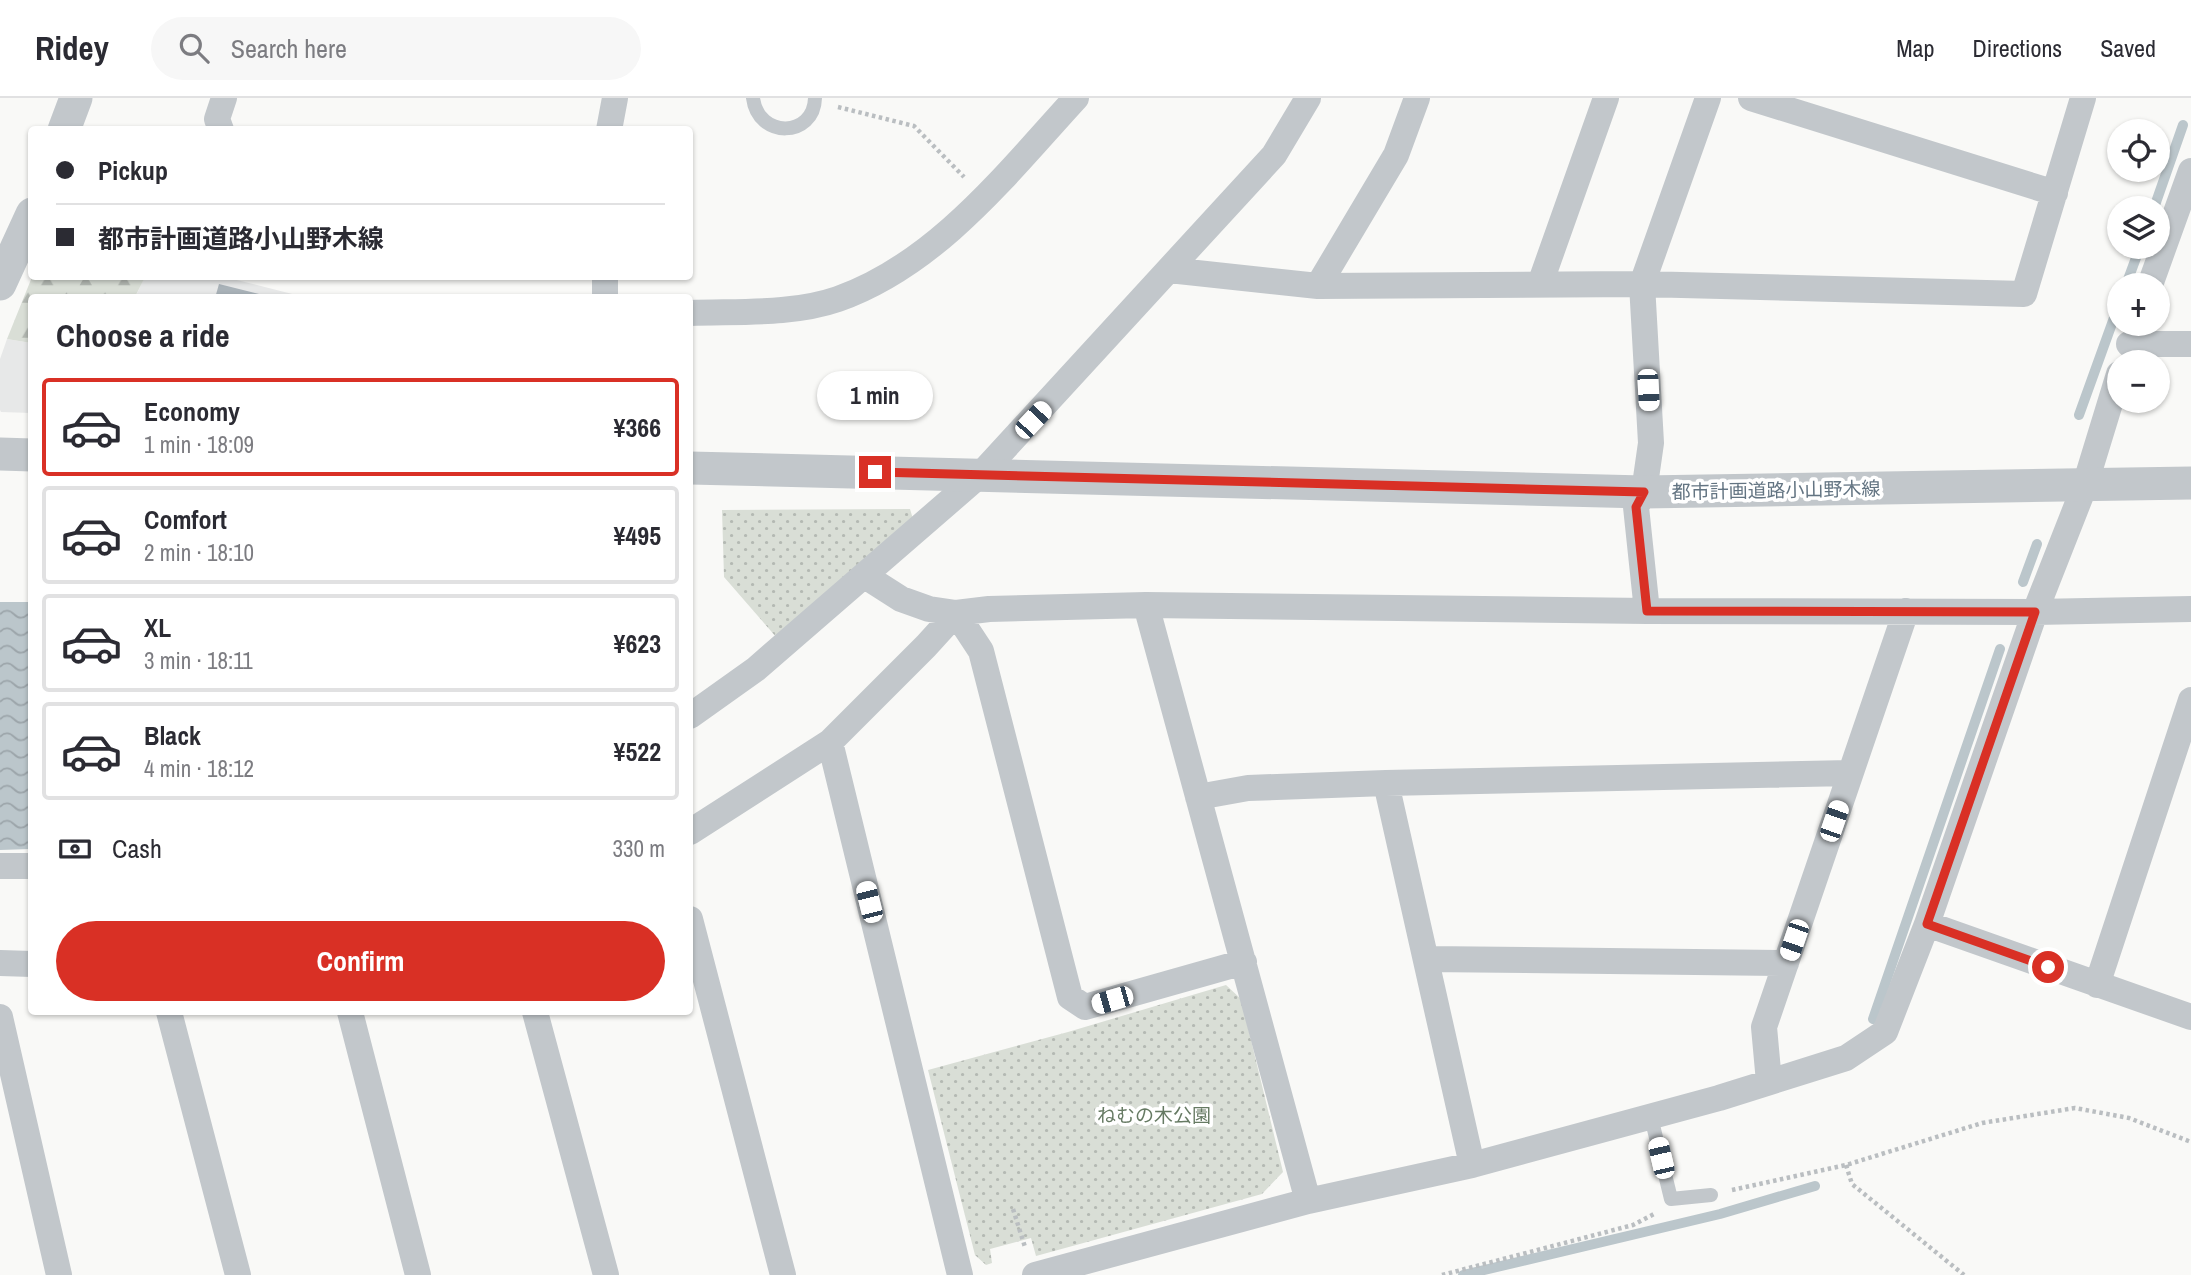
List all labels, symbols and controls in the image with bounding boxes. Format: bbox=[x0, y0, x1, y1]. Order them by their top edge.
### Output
search box bbox=[151, 17, 641, 80]
text: Ridey bbox=[35, 26, 109, 70]
icon: search bbox=[175, 29, 213, 67]
text: Search here bbox=[231, 31, 347, 66]
text: Map bbox=[1896, 32, 1934, 64]
text: Directions bbox=[1972, 32, 2062, 64]
text: Saved bbox=[2100, 32, 2156, 64]
map controls bbox=[2107, 119, 2170, 413]
button: locate bbox=[2107, 119, 2170, 182]
text: Pickup bbox=[98, 153, 168, 188]
button: layers bbox=[2107, 196, 2170, 259]
text: 都市計画道路小山野木線 bbox=[98, 221, 384, 256]
button: + bbox=[2107, 273, 2170, 336]
text: Choose a ride bbox=[56, 314, 230, 357]
button: − bbox=[2107, 350, 2170, 413]
car bbox=[1637, 368, 1660, 412]
callout: 1 min bbox=[817, 370, 933, 420]
text: 1 min bbox=[850, 380, 900, 411]
text: Economy bbox=[144, 394, 240, 429]
icon: car bbox=[60, 396, 123, 459]
car bbox=[1011, 397, 1056, 443]
text: ¥366 bbox=[614, 410, 661, 445]
text: 1 min · 18:09 bbox=[144, 429, 254, 460]
route end bbox=[859, 456, 891, 488]
street label: 都市計画道路小山野木線 bbox=[1671, 475, 1881, 505]
text: Comfort bbox=[144, 502, 227, 537]
icon: car bbox=[60, 504, 123, 567]
text: ¥495 bbox=[614, 518, 661, 553]
text: 2 min · 18:10 bbox=[144, 537, 254, 568]
text: XL bbox=[144, 610, 171, 645]
icon: car bbox=[60, 612, 123, 675]
text: ¥623 bbox=[614, 626, 661, 661]
text: 3 min · 18:11 bbox=[144, 645, 253, 676]
text: Black bbox=[144, 718, 201, 753]
icon: car bbox=[60, 720, 123, 783]
text: ¥522 bbox=[614, 734, 661, 769]
text: 4 min · 18:12 bbox=[144, 753, 254, 784]
car bbox=[1818, 798, 1851, 844]
icon: cash bbox=[56, 830, 94, 868]
text: Cash bbox=[112, 831, 162, 866]
text: 330 m bbox=[613, 833, 665, 864]
car bbox=[854, 879, 885, 925]
car bbox=[1778, 917, 1811, 963]
button: Confirm bbox=[56, 921, 665, 1001]
route start bbox=[2032, 951, 2064, 983]
car bbox=[1089, 984, 1136, 1016]
park label: ねむの木公園 bbox=[1097, 1102, 1211, 1128]
car bbox=[1647, 1135, 1676, 1181]

